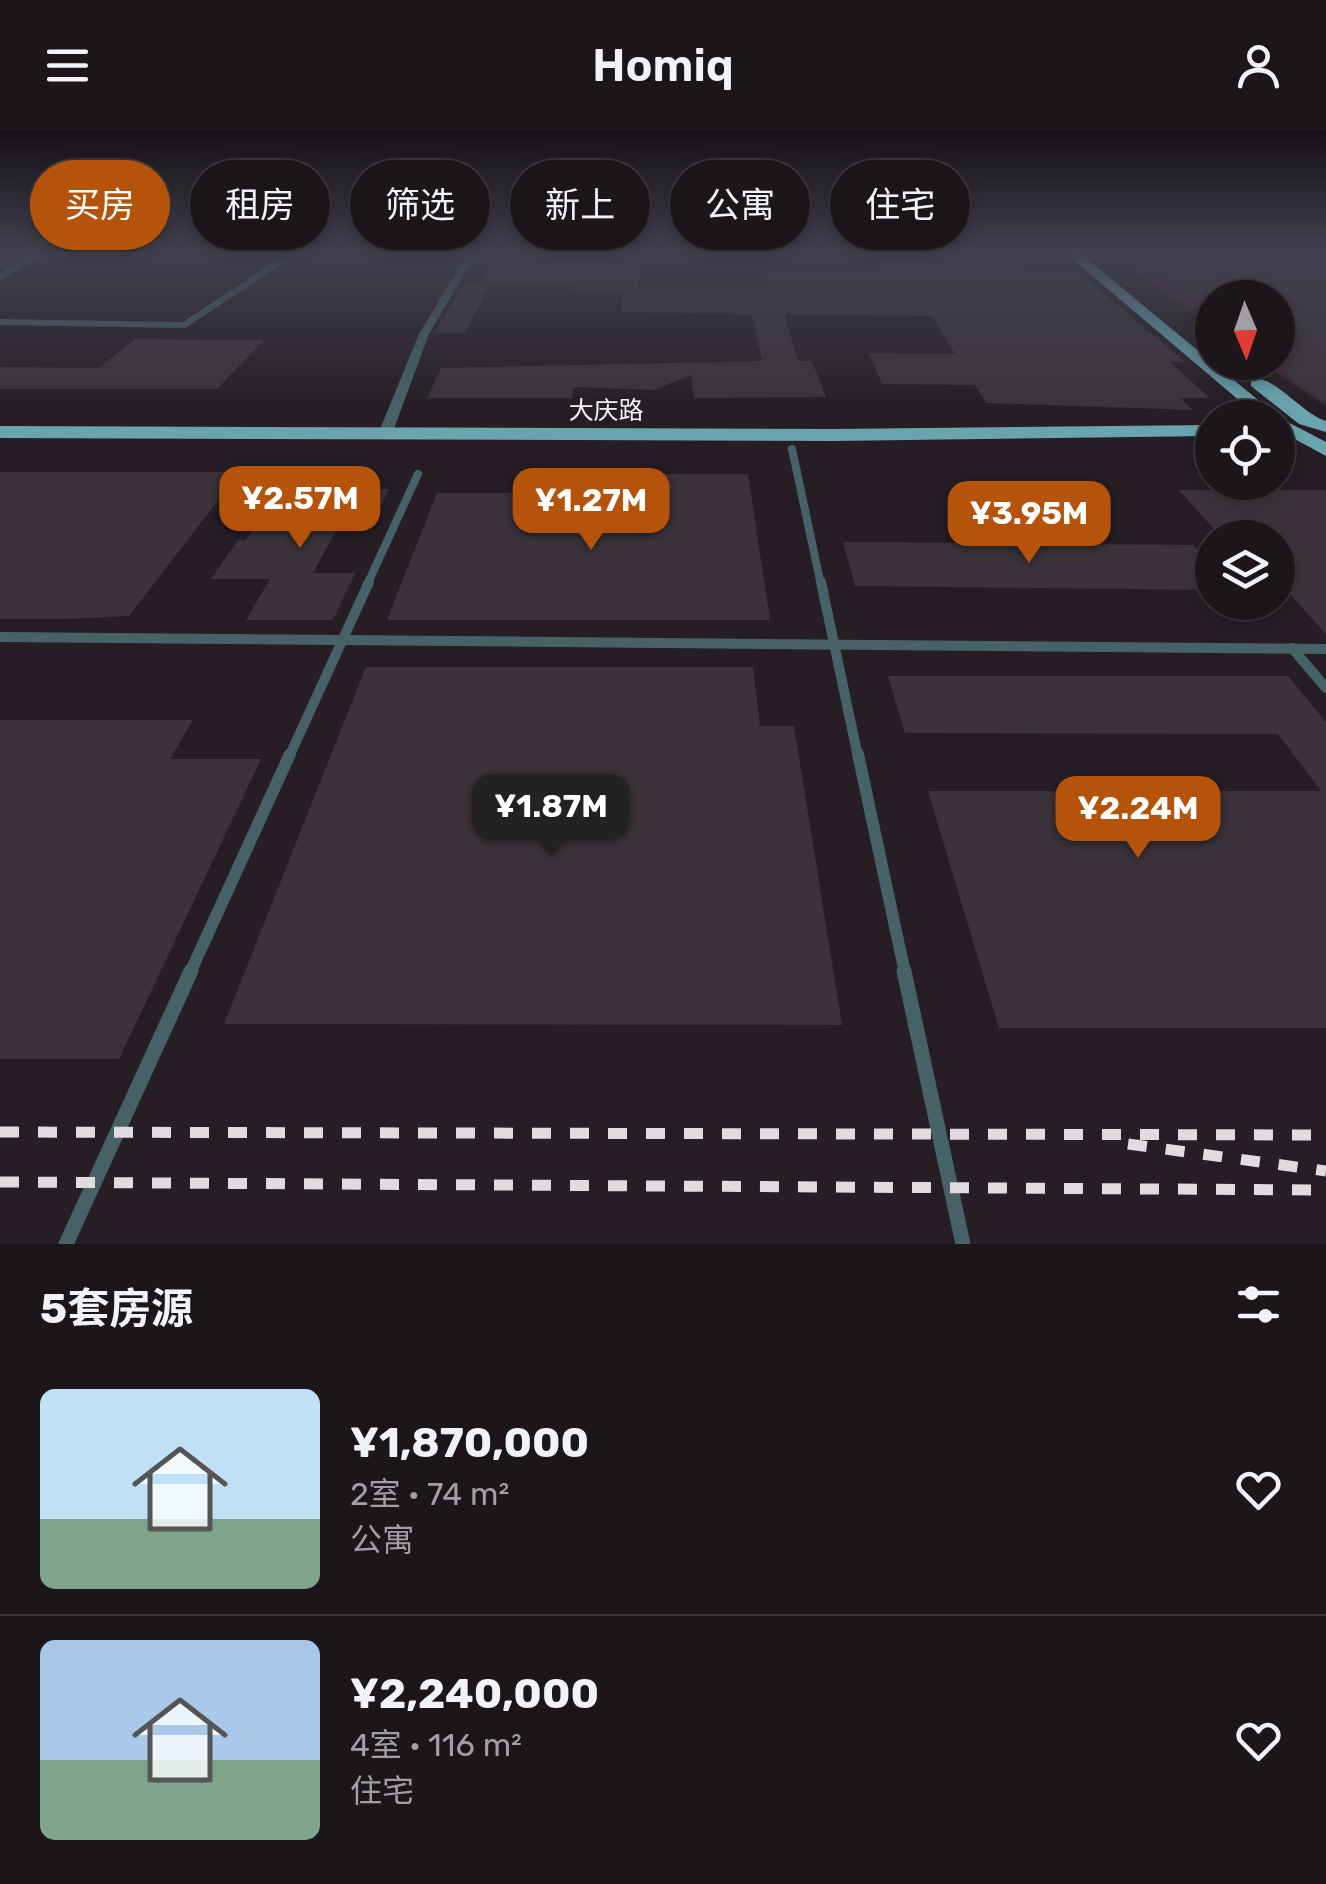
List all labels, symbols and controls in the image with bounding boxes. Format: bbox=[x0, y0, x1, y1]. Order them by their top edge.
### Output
icon: menu bbox=[40, 38, 95, 93]
icon: person bbox=[1231, 38, 1286, 93]
text: Homiq bbox=[592, 39, 734, 92]
chip: 买房 bbox=[30, 160, 170, 250]
chip: 租房 bbox=[190, 160, 330, 250]
chip: 筛选 bbox=[350, 160, 490, 250]
chip: 新上 bbox=[510, 160, 650, 250]
chip: 公寓 bbox=[670, 160, 810, 250]
chip: 住宅 bbox=[830, 160, 970, 250]
north arrow bbox=[1195, 280, 1295, 380]
map controls bbox=[1195, 280, 1295, 620]
street label: 大庆路 bbox=[568, 396, 644, 425]
button: locate bbox=[1195, 400, 1295, 500]
pin: ¥2.57M bbox=[219, 466, 381, 551]
pin: ¥1.27M bbox=[510, 468, 672, 553]
text: ¥2.57M bbox=[241, 479, 359, 517]
text: ¥1.27M bbox=[535, 481, 647, 519]
pin: ¥3.95M bbox=[948, 481, 1110, 566]
text: ¥3.95M bbox=[970, 494, 1088, 532]
button: layers bbox=[1195, 520, 1295, 620]
pin: ¥1.87M bbox=[470, 774, 632, 859]
pin: ¥2.24M bbox=[1057, 776, 1219, 861]
text: ¥1.87M bbox=[494, 787, 608, 825]
text: ¥2.24M bbox=[1078, 789, 1198, 827]
icon: filters bbox=[1231, 1277, 1286, 1332]
text: 5套房源 bbox=[40, 1284, 193, 1334]
text: ¥1,870,000 bbox=[350, 1418, 589, 1468]
icon: home bbox=[120, 1429, 240, 1549]
icon: heart bbox=[1231, 1462, 1286, 1517]
text: 2室 · 74 m² bbox=[350, 1475, 509, 1513]
text: 公寓 bbox=[350, 1521, 414, 1559]
text: ¥2,240,000 bbox=[350, 1669, 599, 1719]
icon: home bbox=[120, 1680, 240, 1800]
icon: heart bbox=[1231, 1713, 1286, 1768]
text: 4室 · 116 m² bbox=[350, 1726, 522, 1764]
text: 住宅 bbox=[350, 1772, 414, 1810]

